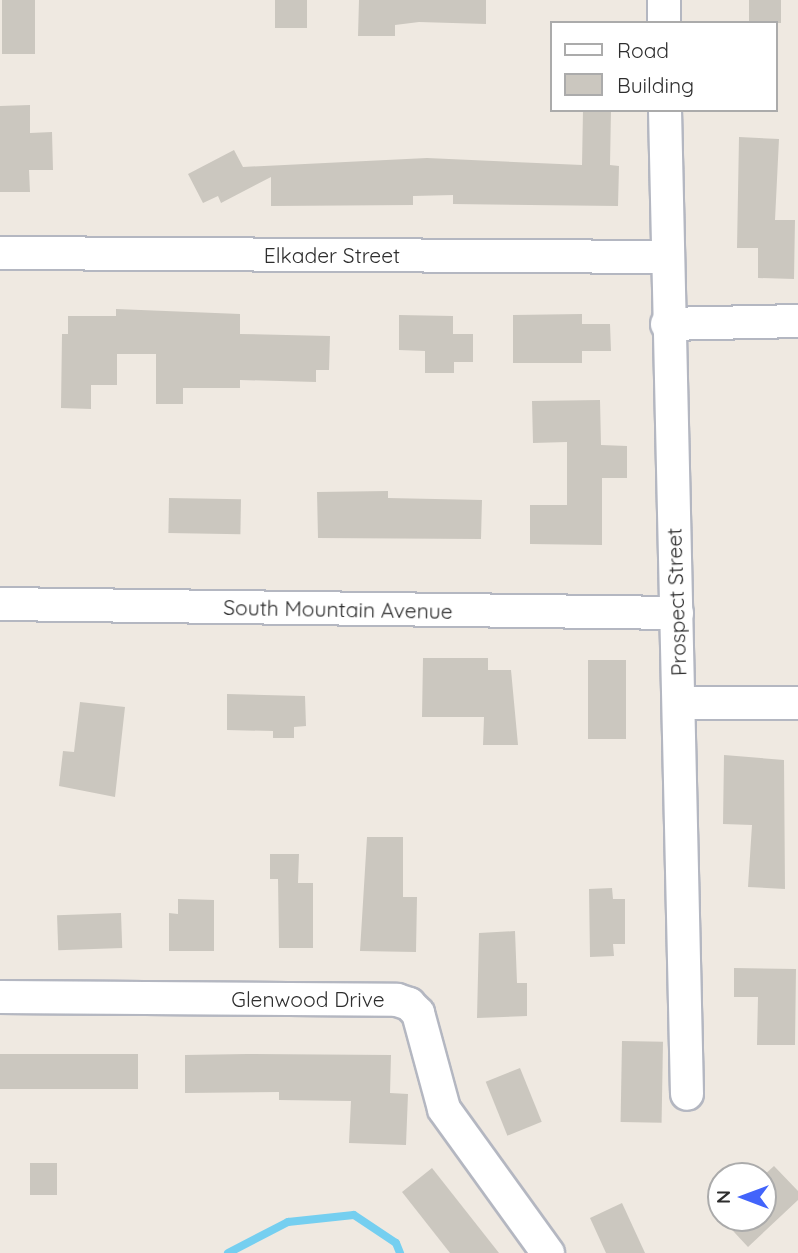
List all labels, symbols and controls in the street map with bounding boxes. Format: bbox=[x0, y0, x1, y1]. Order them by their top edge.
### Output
legend bbox=[550, 21, 777, 112]
text: Road bbox=[617, 37, 669, 63]
text: Building bbox=[617, 72, 694, 98]
street label: Elkader Street bbox=[264, 242, 400, 268]
street label: Prospect Street bbox=[661, 527, 691, 677]
street label: South Mountain Avenue bbox=[223, 594, 453, 624]
street label: Glenwood Drive bbox=[231, 986, 385, 1012]
north arrow bbox=[707, 1162, 777, 1232]
text: N bbox=[711, 1190, 735, 1204]

